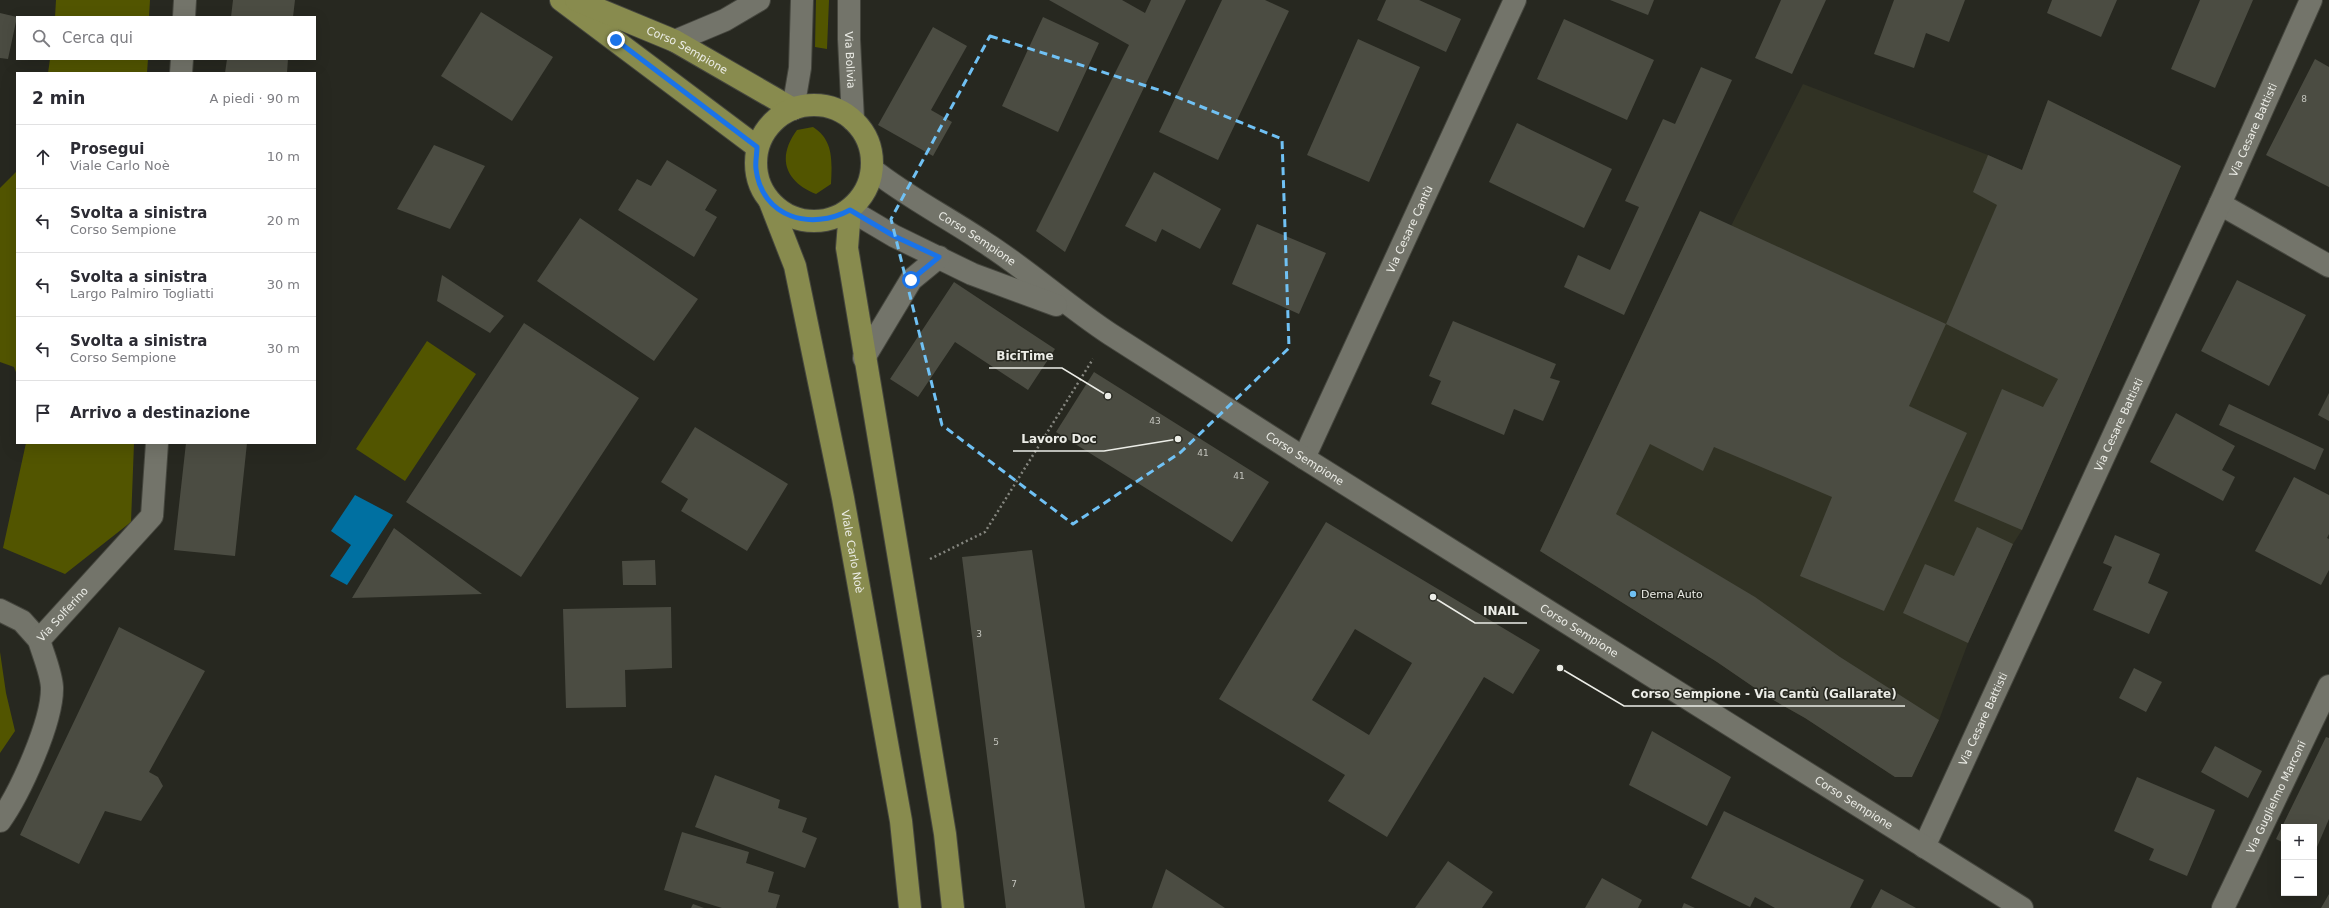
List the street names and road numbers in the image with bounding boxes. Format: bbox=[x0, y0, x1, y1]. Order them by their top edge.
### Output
street label: Corso Sempione bbox=[645, 23, 730, 77]
street label: Via Bolivia bbox=[842, 31, 858, 89]
street label: Via Cesare Battisti bbox=[2226, 81, 2280, 179]
street label: Via Cesare Cantù bbox=[1384, 183, 1435, 275]
street label: Corso Sempione bbox=[936, 208, 1019, 268]
street label: Via Cesare Battisti bbox=[2091, 376, 2146, 473]
street label: Corso Sempione bbox=[1263, 429, 1347, 488]
street label: Viale Carlo Noè bbox=[839, 509, 867, 594]
street label: Via Solferino bbox=[34, 584, 91, 644]
street label: Corso Sempione bbox=[1538, 601, 1621, 660]
street label: Via Cesare Battisti bbox=[1956, 670, 2010, 768]
street label: Via Guglielmo Marconi bbox=[2244, 739, 2308, 855]
street label: Corso Sempione bbox=[1812, 773, 1896, 832]

